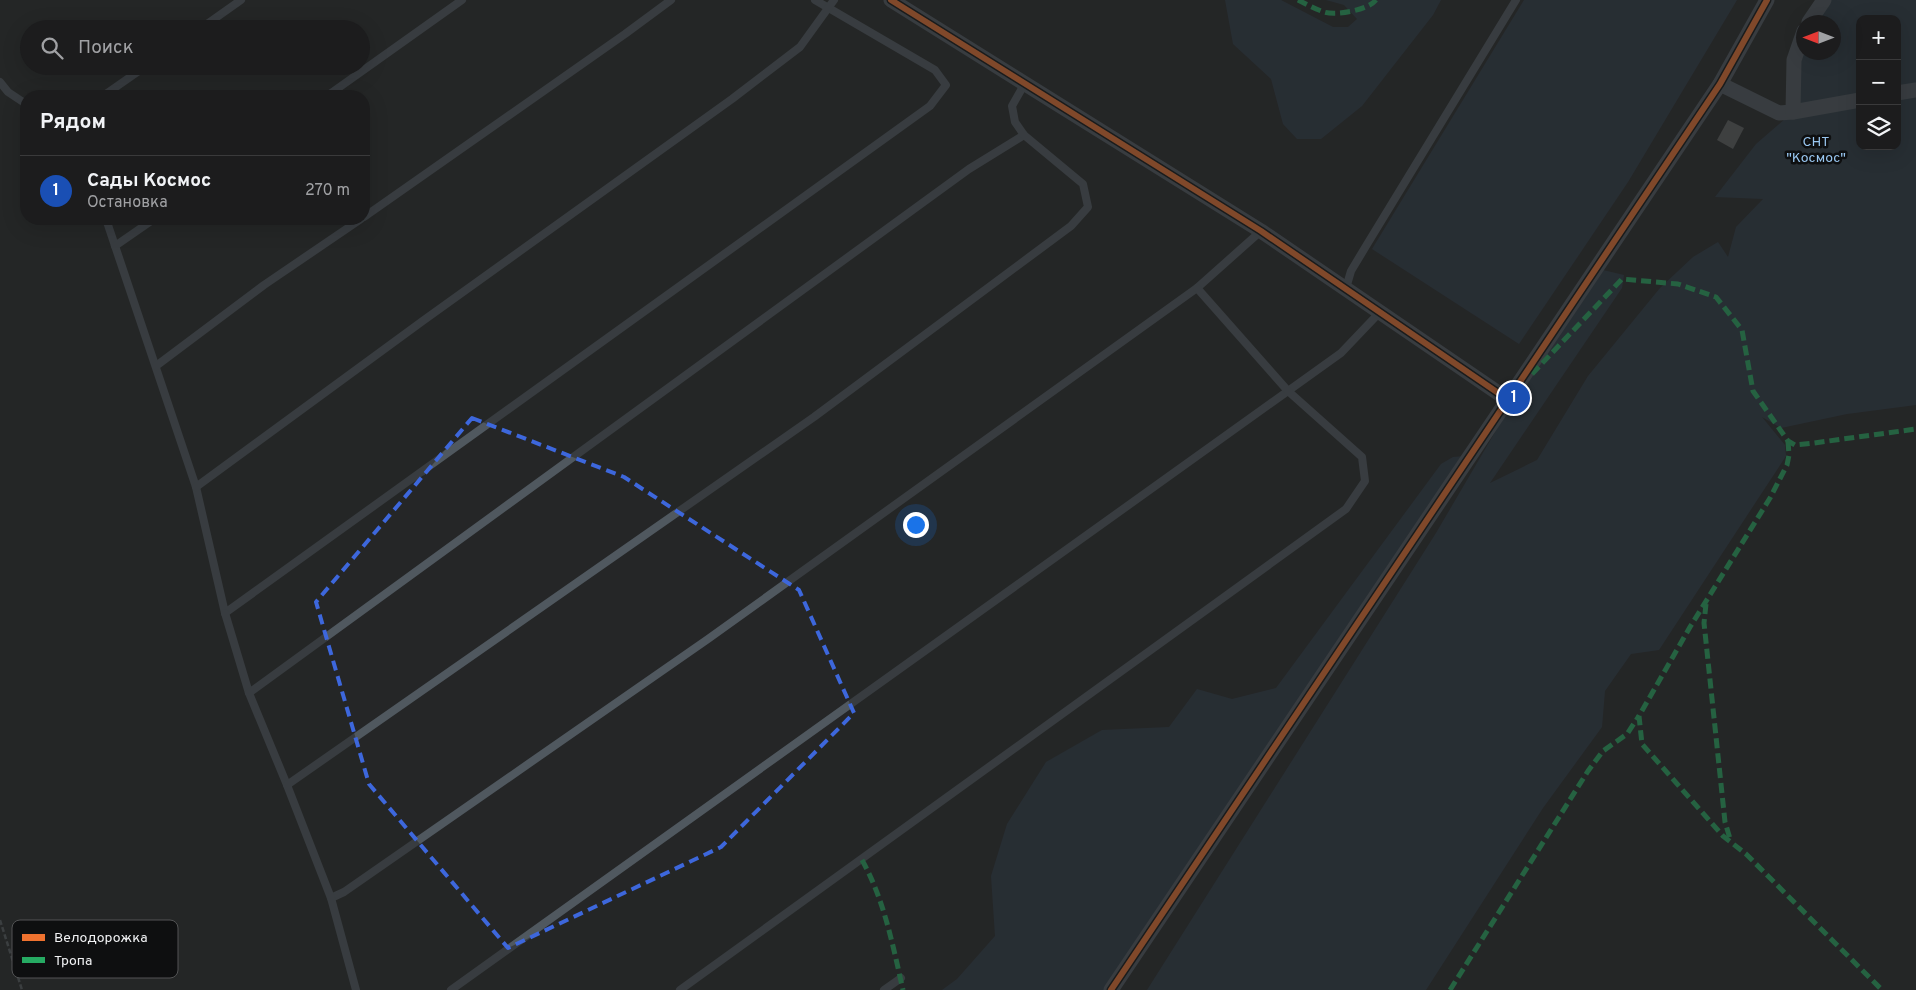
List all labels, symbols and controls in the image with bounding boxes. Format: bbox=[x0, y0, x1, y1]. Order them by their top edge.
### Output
north arrow bbox=[1796, 15, 1841, 60]
map controls bbox=[1856, 15, 1901, 150]
button: + bbox=[1856, 15, 1901, 60]
search box bbox=[20, 20, 370, 75]
icon: search bbox=[38, 34, 66, 62]
text: Поиск bbox=[78, 36, 134, 60]
button: − bbox=[1856, 60, 1901, 105]
button: layers bbox=[1856, 105, 1901, 150]
text: Рядом bbox=[40, 109, 106, 136]
park label: СНТ "Космос" bbox=[1786, 134, 1846, 167]
text: Сады Космос bbox=[87, 169, 211, 193]
text: 1 bbox=[53, 181, 59, 201]
text: 270 m bbox=[305, 181, 350, 201]
text: Остановка bbox=[87, 193, 168, 213]
pin: 1 bbox=[1498, 379, 1530, 417]
your location bbox=[903, 512, 929, 538]
legend bbox=[12, 920, 178, 978]
text: Велодорожка bbox=[54, 930, 148, 947]
text: Тропа bbox=[54, 953, 92, 970]

